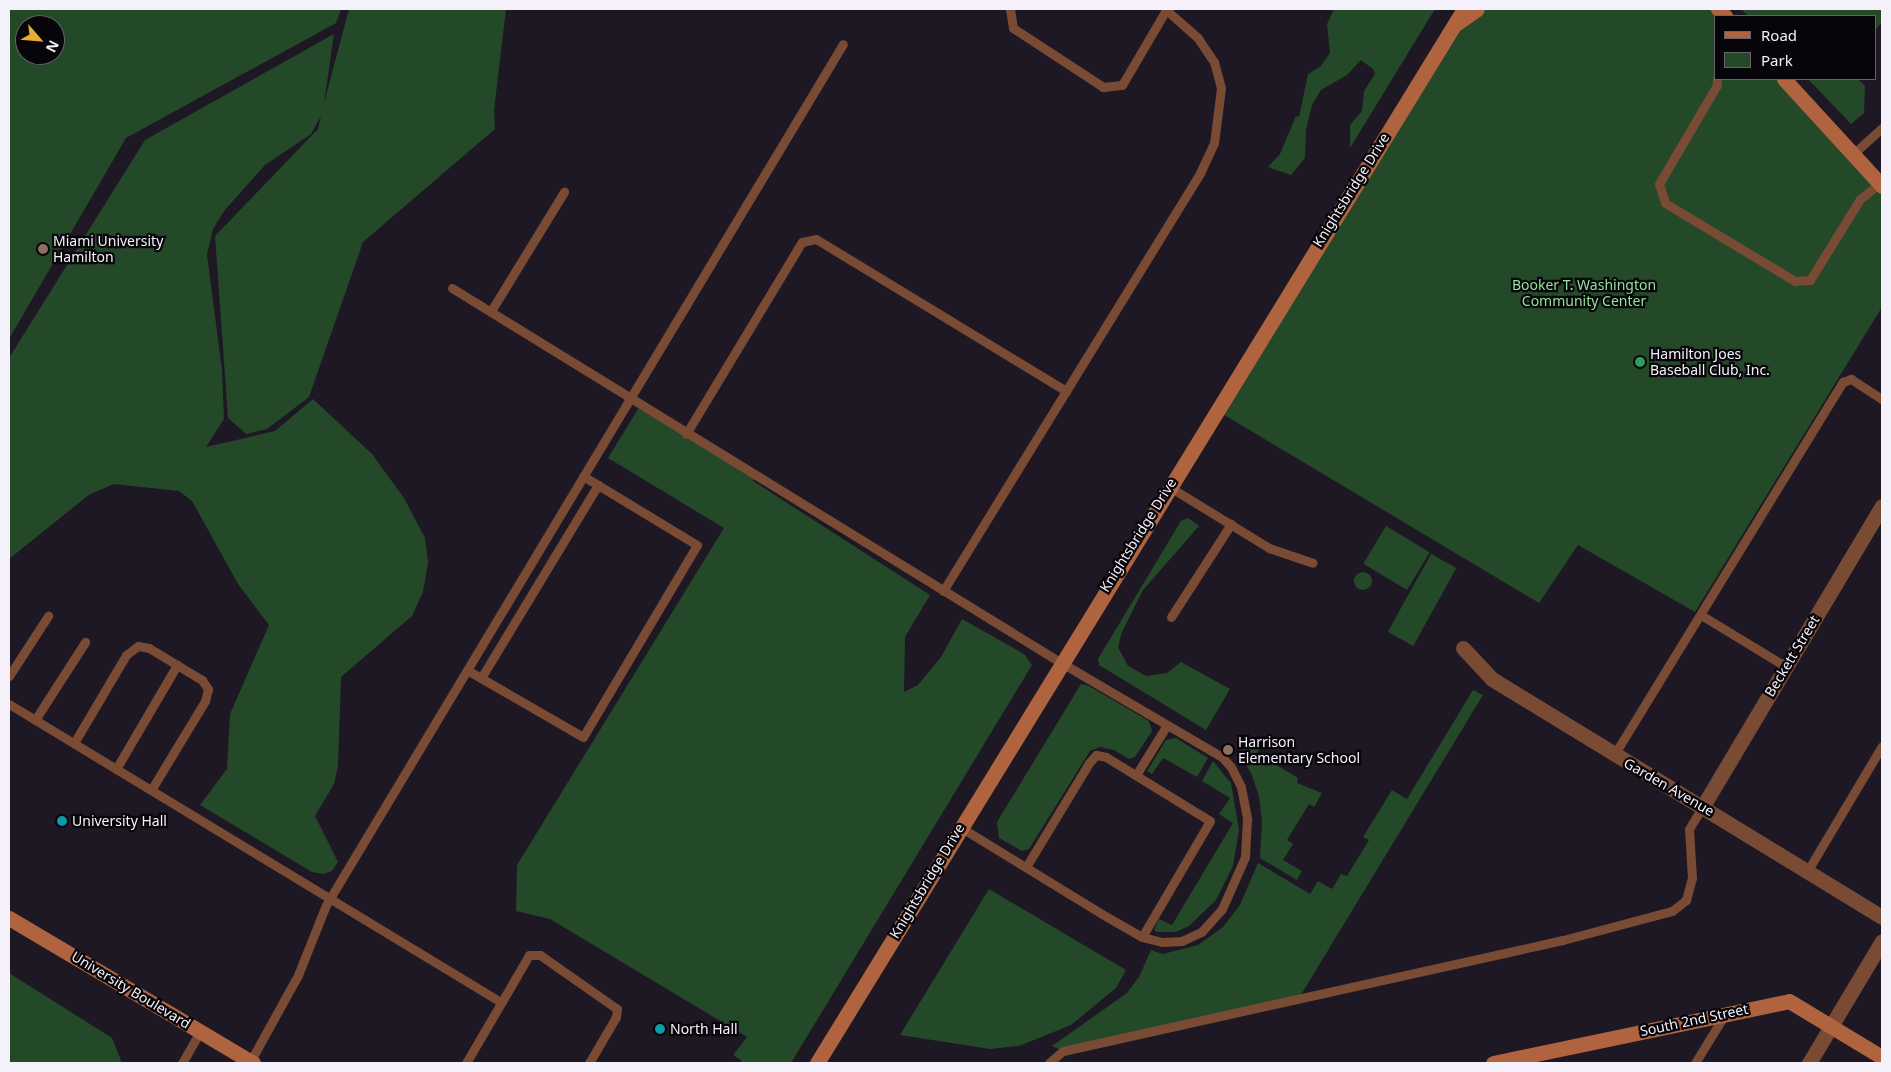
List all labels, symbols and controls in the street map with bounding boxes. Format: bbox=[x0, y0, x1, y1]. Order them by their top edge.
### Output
north arrow bbox=[15, 15, 65, 65]
legend bbox=[1714, 15, 1876, 80]
text: Road bbox=[1761, 25, 1797, 45]
text: N bbox=[42, 37, 64, 56]
text: Park bbox=[1761, 50, 1793, 70]
street label: Knightsbridge Drive bbox=[1309, 130, 1393, 250]
place label: Miami University Hamilton bbox=[53, 233, 163, 266]
marker: Miami University Hamilton bbox=[37, 243, 49, 255]
park label: Booker T. Washington Community Center bbox=[1512, 277, 1656, 310]
place label: Hamilton Joes Baseball Club, Inc. bbox=[1650, 346, 1770, 378]
marker: Hamilton Joes Baseball Club, Inc. bbox=[1634, 356, 1646, 368]
street label: Knightsbridge Drive bbox=[1096, 475, 1180, 595]
street label: Beckett Street bbox=[1761, 612, 1823, 700]
place label: Harrison Elementary School bbox=[1238, 734, 1360, 766]
marker: Harrison Elementary School bbox=[1222, 744, 1234, 756]
street label: Garden Avenue bbox=[1621, 754, 1717, 820]
place label: University Hall bbox=[72, 813, 167, 829]
marker: University Hall bbox=[56, 815, 68, 827]
street label: Knightsbridge Drive bbox=[886, 820, 968, 942]
street label: University Boulevard bbox=[68, 948, 194, 1032]
street label: South 2nd Street bbox=[1638, 1000, 1750, 1040]
place label: North Hall bbox=[670, 1021, 738, 1037]
marker: North Hall bbox=[654, 1023, 666, 1035]

